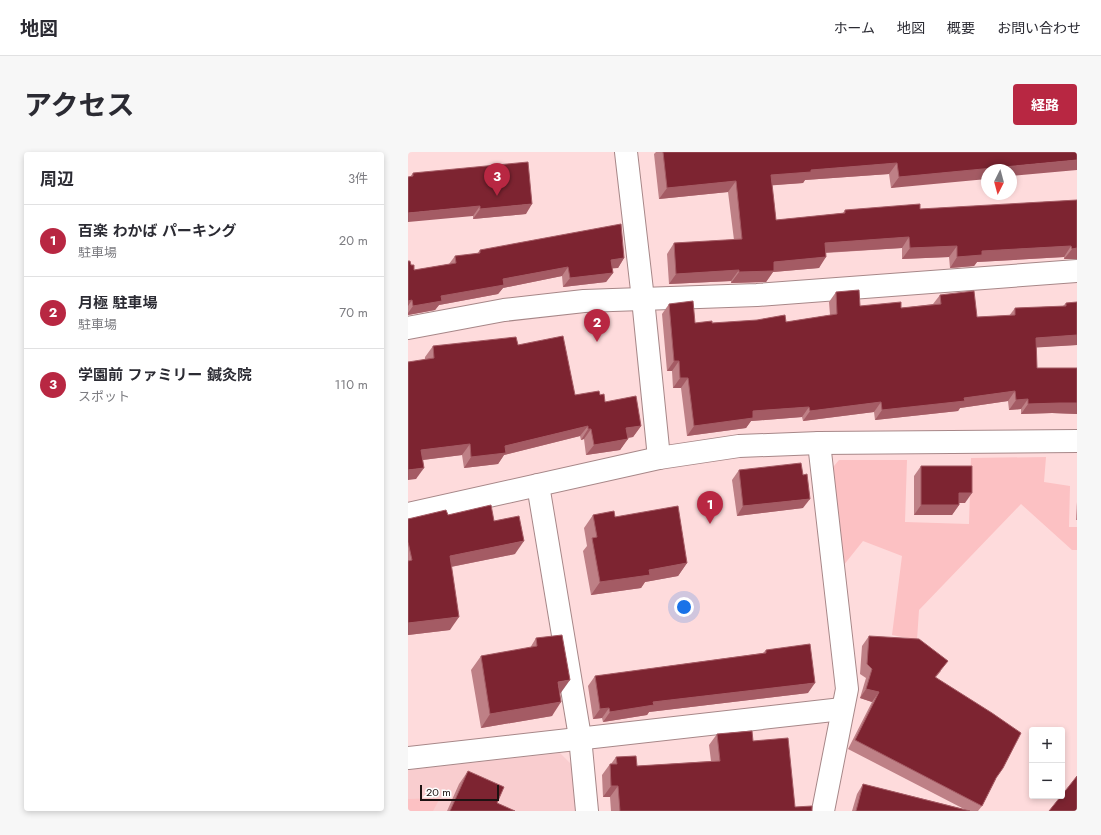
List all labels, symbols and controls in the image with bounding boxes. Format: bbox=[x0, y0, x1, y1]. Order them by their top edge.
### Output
text: 地図 bbox=[20, 15, 58, 42]
text: ホーム bbox=[833, 18, 875, 38]
text: 地図 bbox=[897, 18, 925, 38]
text: 概要 bbox=[947, 18, 975, 38]
text: お問い合わせ bbox=[997, 18, 1081, 38]
button: 経路 bbox=[1013, 84, 1077, 125]
text: アクセス bbox=[24, 85, 135, 126]
pin: 3 bbox=[484, 163, 510, 196]
north arrow bbox=[981, 164, 1017, 200]
text: 周辺 bbox=[40, 167, 74, 191]
text: 3件 bbox=[348, 169, 368, 188]
text: 百楽 わかば パーキング bbox=[78, 220, 237, 242]
text: 1 bbox=[50, 231, 56, 250]
text: 20 m bbox=[339, 231, 368, 250]
text: 駐車場 bbox=[78, 243, 117, 262]
text: 月極 駐車場 bbox=[78, 292, 158, 314]
text: 2 bbox=[49, 303, 57, 322]
text: 70 m bbox=[339, 303, 368, 322]
pin: 2 bbox=[584, 309, 610, 342]
text: 駐車場 bbox=[78, 315, 117, 334]
text: 学園前 ファミリー 鍼灸院 bbox=[78, 364, 252, 386]
text: 3 bbox=[49, 375, 57, 394]
text: 110 m bbox=[334, 375, 368, 394]
text: スポット bbox=[78, 387, 130, 406]
pin: 1 bbox=[697, 491, 723, 524]
your location bbox=[674, 597, 694, 617]
map controls bbox=[1029, 727, 1065, 799]
button: + bbox=[1029, 727, 1065, 763]
button: − bbox=[1029, 763, 1065, 799]
scale bar bbox=[420, 783, 499, 802]
text: 20 m bbox=[426, 784, 451, 800]

